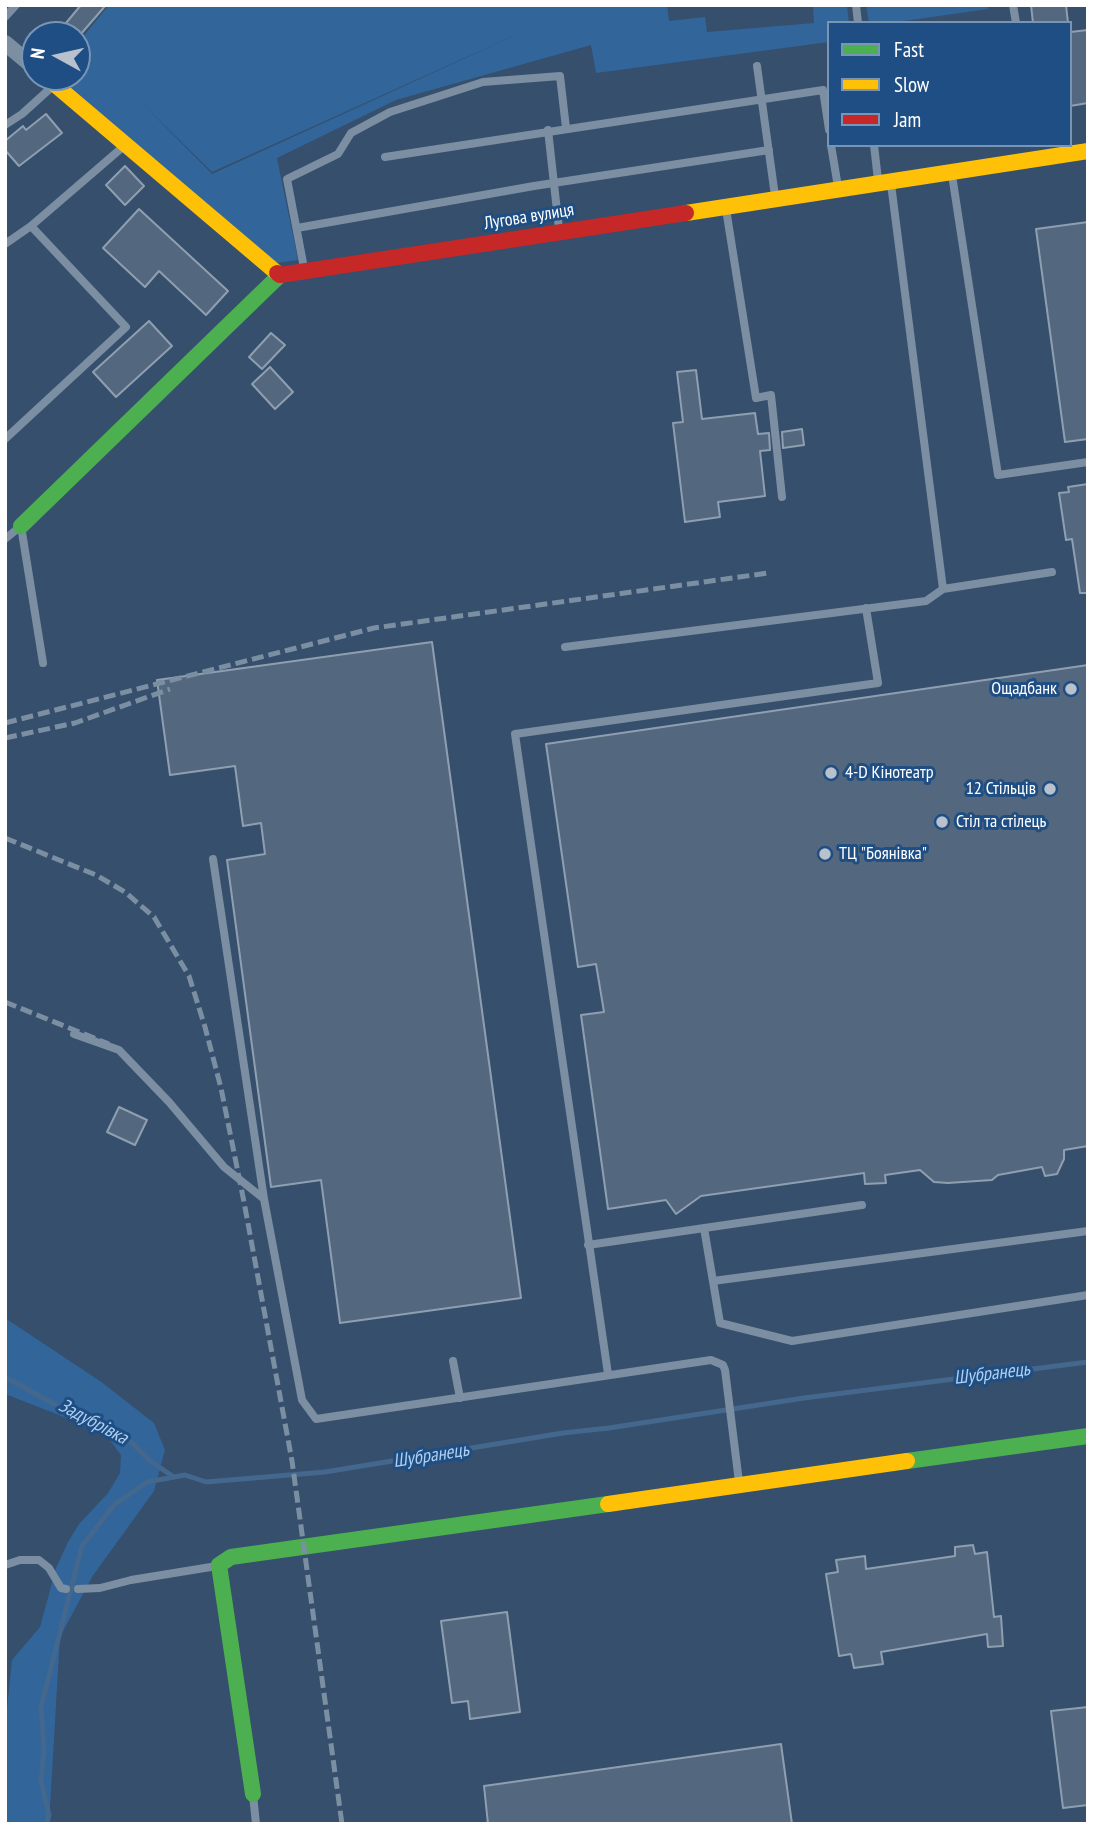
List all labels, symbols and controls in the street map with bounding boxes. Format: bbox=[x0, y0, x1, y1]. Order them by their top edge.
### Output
north arrow bbox=[21, 21, 91, 91]
legend bbox=[827, 21, 1072, 147]
text: Fast bbox=[894, 36, 924, 63]
text: N bbox=[25, 47, 50, 60]
text: Slow bbox=[894, 71, 929, 98]
text: Jam bbox=[894, 106, 921, 133]
street label: Лугова вулиця bbox=[482, 199, 576, 235]
place label: Ощадбанк bbox=[991, 678, 1057, 700]
marker: Ощадбанк bbox=[1063, 681, 1079, 697]
place label: 4-D Кінотеатр bbox=[845, 762, 934, 784]
marker: 4-D Кінотеатр bbox=[823, 765, 839, 781]
place label: 12 Стільців bbox=[966, 778, 1036, 800]
marker: 12 Стільців bbox=[1042, 781, 1058, 797]
place label: Стіл та стілець bbox=[956, 811, 1046, 833]
marker: Стіл та стілець bbox=[934, 814, 950, 830]
place label: ТЦ "Боянівка" bbox=[839, 843, 927, 865]
marker: ТЦ "Боянівка" bbox=[817, 846, 833, 862]
water label: Шубранець bbox=[953, 1358, 1031, 1390]
water label: Задубрівка bbox=[55, 1394, 131, 1450]
water label: Шубранець bbox=[392, 1439, 470, 1473]

